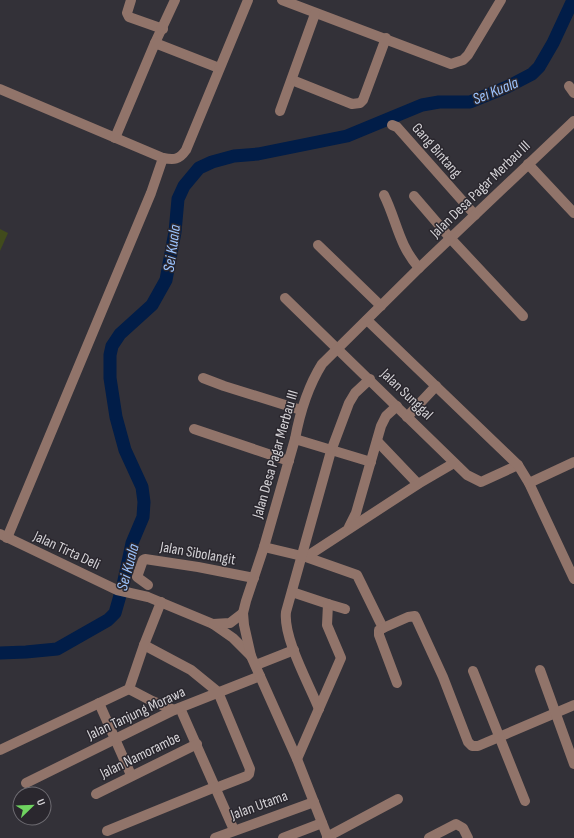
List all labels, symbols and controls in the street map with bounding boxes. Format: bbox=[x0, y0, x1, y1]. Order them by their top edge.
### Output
water label: Sei Kuala bbox=[470, 73, 522, 109]
street label: Gang Bintang bbox=[408, 119, 466, 182]
street label: Jalan Desa Pagar Merbau III bbox=[425, 137, 535, 243]
water label: Sei Kuala bbox=[160, 223, 185, 273]
street label: Jalan Sunggal bbox=[376, 364, 437, 424]
street label: Jalan Desa Pagar Merbau III bbox=[248, 388, 303, 521]
street label: Jalan Tirta Deli bbox=[29, 526, 103, 574]
street label: Jalan Sibolangit bbox=[158, 537, 238, 570]
water label: Sei Kuala bbox=[113, 541, 144, 593]
street label: Jalan Tanjung Morawa bbox=[83, 682, 189, 745]
street label: Jalan Namorambe bbox=[96, 728, 184, 784]
north arrow bbox=[12, 786, 52, 826]
street label: Jalan Utama bbox=[227, 786, 291, 825]
text: U bbox=[34, 797, 48, 808]

